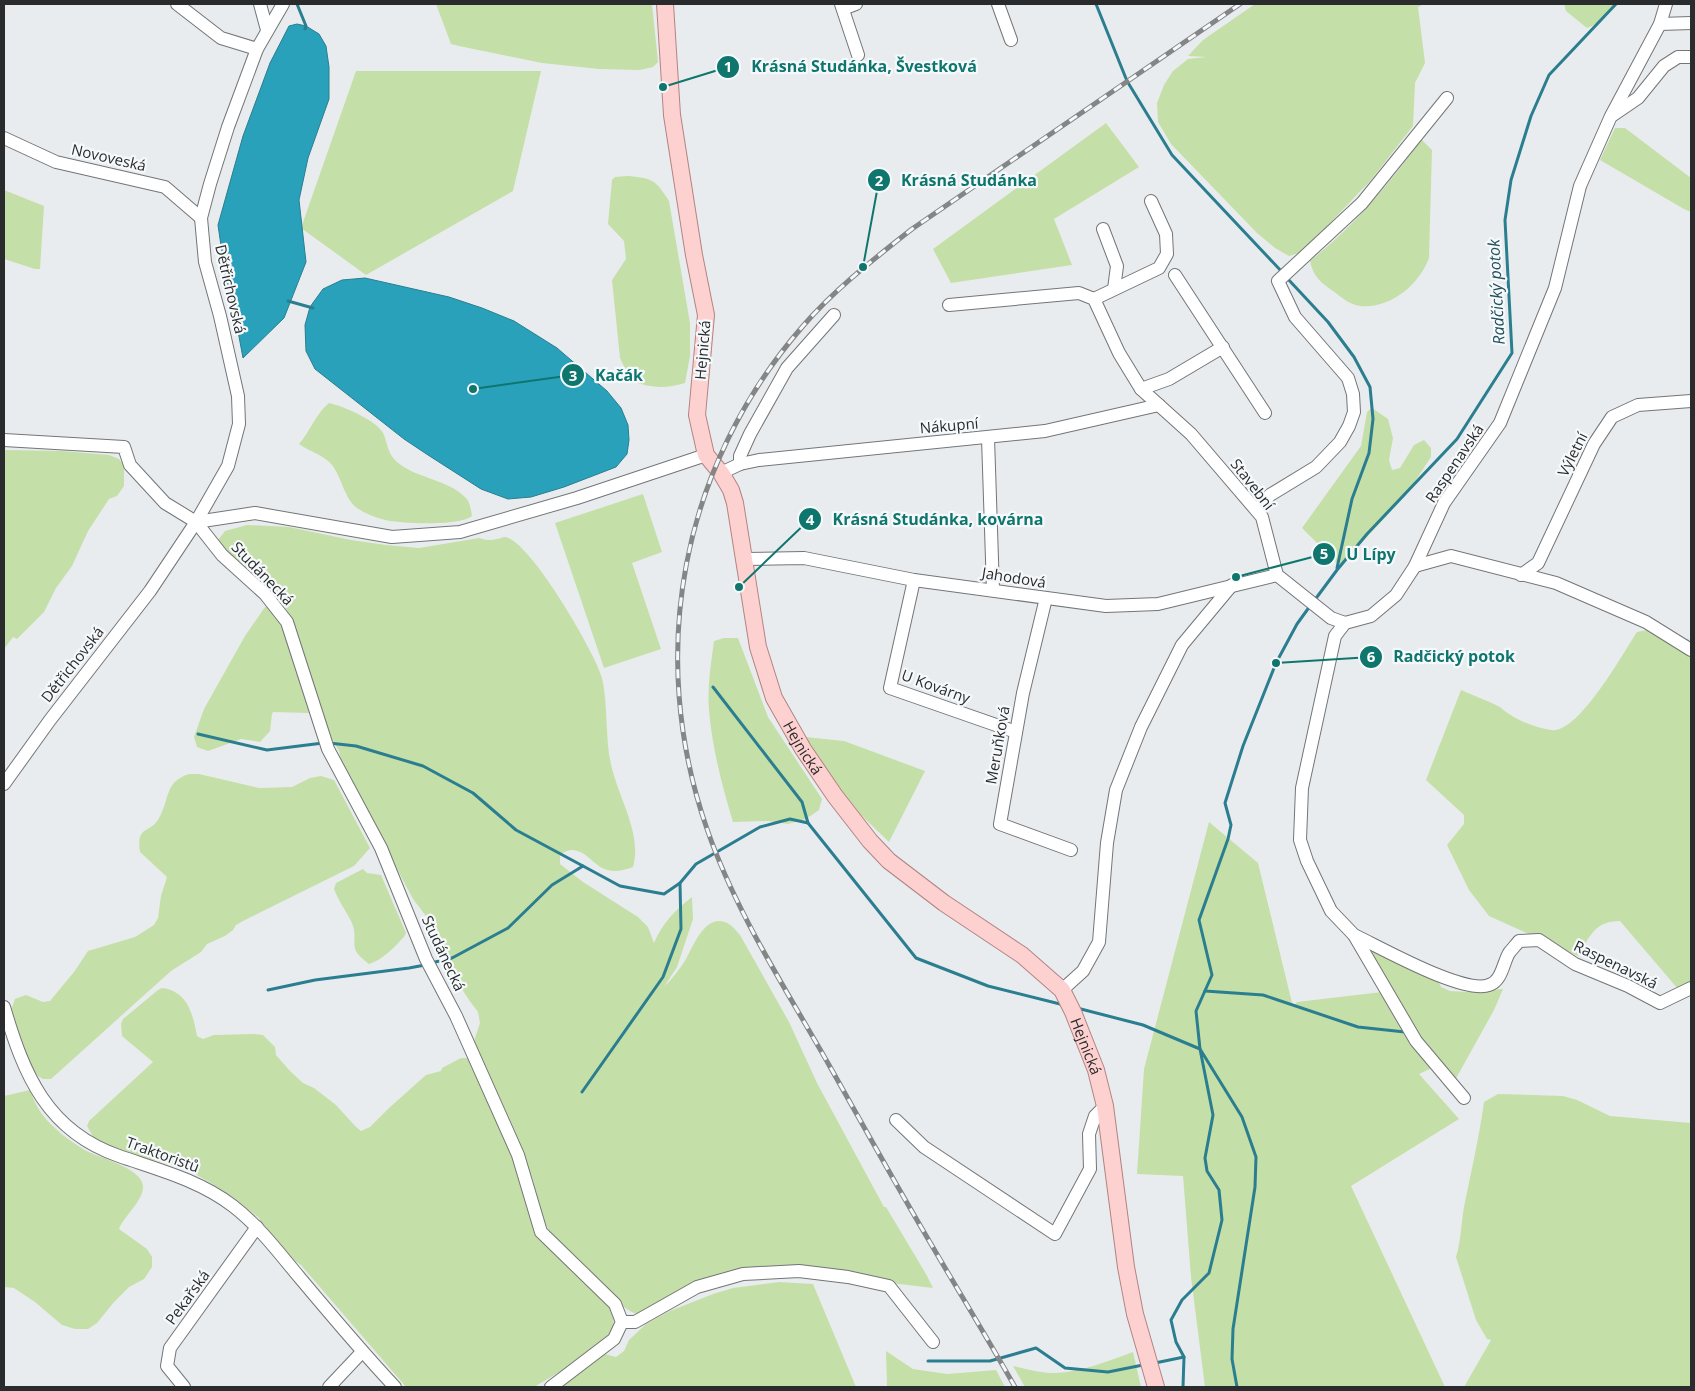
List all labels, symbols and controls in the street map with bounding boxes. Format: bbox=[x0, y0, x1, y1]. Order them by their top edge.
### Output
callout: Krásná Studánka, Švestková bbox=[716, 51, 986, 82]
text: Krásná Studánka, Švestková bbox=[751, 55, 977, 77]
text: 1 bbox=[724, 56, 732, 76]
street label: Novoveská bbox=[70, 139, 148, 175]
callout: Krásná Studánka bbox=[866, 165, 1047, 196]
text: Krásná Studánka bbox=[901, 169, 1037, 191]
text: 2 bbox=[875, 170, 884, 190]
water label: Radčický potok bbox=[1482, 237, 1510, 345]
street label: Dětřichovská bbox=[211, 242, 251, 336]
street label: Hejnická bbox=[689, 319, 715, 381]
callout: Kačák bbox=[560, 360, 653, 391]
text: Kačák bbox=[595, 364, 643, 386]
text: 3 bbox=[569, 365, 577, 385]
street label: Nákupní bbox=[919, 412, 980, 438]
street label: Raspenavská bbox=[1420, 420, 1488, 506]
street label: Výletní bbox=[1552, 427, 1592, 479]
street label: Stavební bbox=[1227, 454, 1280, 515]
callout: Krásná Studánka, kovárna bbox=[798, 504, 1053, 535]
text: Krásná Studánka, kovárna bbox=[833, 508, 1043, 530]
text: 4 bbox=[806, 509, 815, 529]
street label: Studánecká bbox=[228, 537, 298, 609]
callout: U Lípy bbox=[1312, 538, 1406, 569]
text: 5 bbox=[1320, 543, 1328, 563]
text: U Lípy bbox=[1346, 543, 1397, 565]
street label: Jahodová bbox=[979, 562, 1047, 592]
street label: Dětřichovská bbox=[36, 622, 108, 706]
callout: Radčický potok bbox=[1358, 641, 1525, 672]
text: Radčický potok bbox=[1393, 645, 1515, 667]
text: 6 bbox=[1367, 646, 1376, 666]
street label: U Kovárny bbox=[899, 664, 974, 708]
street label: Meruňková bbox=[980, 704, 1014, 786]
street label: Hejnická bbox=[779, 717, 827, 778]
street label: Studánecká bbox=[418, 912, 470, 994]
street label: Raspenavská bbox=[1571, 935, 1661, 993]
street label: Hejnická bbox=[1066, 1015, 1107, 1077]
street label: Traktoristů bbox=[124, 1132, 202, 1176]
street label: Pekařská bbox=[160, 1266, 214, 1328]

